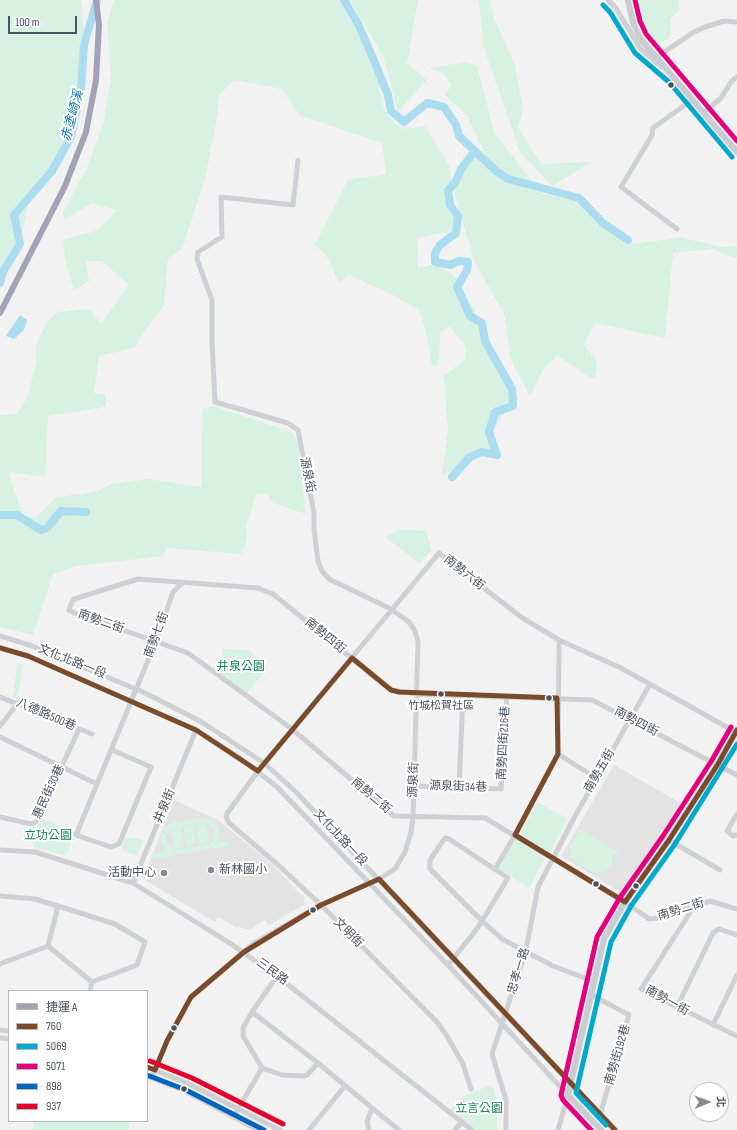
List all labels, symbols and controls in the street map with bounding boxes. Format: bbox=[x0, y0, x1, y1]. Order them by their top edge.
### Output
scale bar bbox=[10, 8, 79, 34]
text: 100 m bbox=[15, 15, 40, 30]
unlabelled marker bbox=[666, 80, 676, 90]
water label: 赤塗崎溪 bbox=[59, 89, 87, 143]
street label: 源泉街 bbox=[296, 456, 318, 494]
street label: 南勢六街 bbox=[441, 553, 487, 593]
street label: 南勢二街 bbox=[76, 607, 126, 637]
street label: 南勢七街 bbox=[142, 610, 172, 660]
street label: 南勢四街 bbox=[302, 615, 348, 657]
street label: 文化北路一段 bbox=[36, 642, 108, 682]
park label: 井泉公園 bbox=[217, 660, 265, 674]
marker: 竹城松賀社區 bbox=[436, 689, 446, 699]
unlabelled marker bbox=[544, 693, 554, 703]
street label: 八德路500巷 bbox=[14, 696, 78, 734]
place label: 竹城松賀社區 bbox=[408, 699, 474, 713]
street label: 南勢四街 bbox=[611, 704, 661, 740]
street label: 南勢四街216巷 bbox=[495, 705, 513, 781]
street label: 南勢五街 bbox=[582, 747, 618, 795]
street label: 源泉街 bbox=[406, 762, 422, 798]
street label: 惠民街30巷 bbox=[30, 763, 68, 821]
street label: 南勢二街 bbox=[348, 775, 394, 817]
street label: 源泉街34巷 bbox=[429, 779, 487, 795]
street label: 井泉街 bbox=[151, 787, 179, 825]
street label: 文化北路一段 bbox=[310, 807, 370, 869]
park label: 立功公園 bbox=[24, 829, 72, 843]
place label: 新林國小 bbox=[219, 863, 267, 877]
marker: 新林國小 bbox=[206, 865, 216, 875]
place label: 活動中心 bbox=[108, 866, 156, 880]
marker: 活動中心 bbox=[159, 868, 169, 878]
unlabelled marker bbox=[591, 879, 601, 889]
unlabelled marker bbox=[631, 881, 641, 891]
street label: 南勢二街 bbox=[656, 896, 706, 924]
unlabelled marker bbox=[308, 905, 318, 915]
street label: 文明街 bbox=[330, 915, 366, 951]
street label: 忠孝一路 bbox=[505, 946, 533, 996]
street label: 三民路 bbox=[253, 956, 291, 988]
street label: 南勢一街 bbox=[643, 983, 691, 1019]
legend bbox=[8, 990, 148, 1122]
text: 捷運 A bbox=[46, 1000, 77, 1015]
text: 760 bbox=[46, 1019, 61, 1034]
unlabelled marker bbox=[169, 1023, 179, 1033]
street label: 南勢街192巷 bbox=[602, 1023, 634, 1087]
text: 5069 bbox=[46, 1039, 67, 1054]
text: 5071 bbox=[46, 1059, 65, 1074]
text: 898 bbox=[46, 1079, 62, 1094]
north arrow bbox=[689, 1082, 729, 1122]
unlabelled marker bbox=[179, 1084, 189, 1094]
text: 北 bbox=[714, 1096, 727, 1107]
text: 937 bbox=[46, 1099, 61, 1114]
park label: 立言公園 bbox=[455, 1102, 503, 1116]

